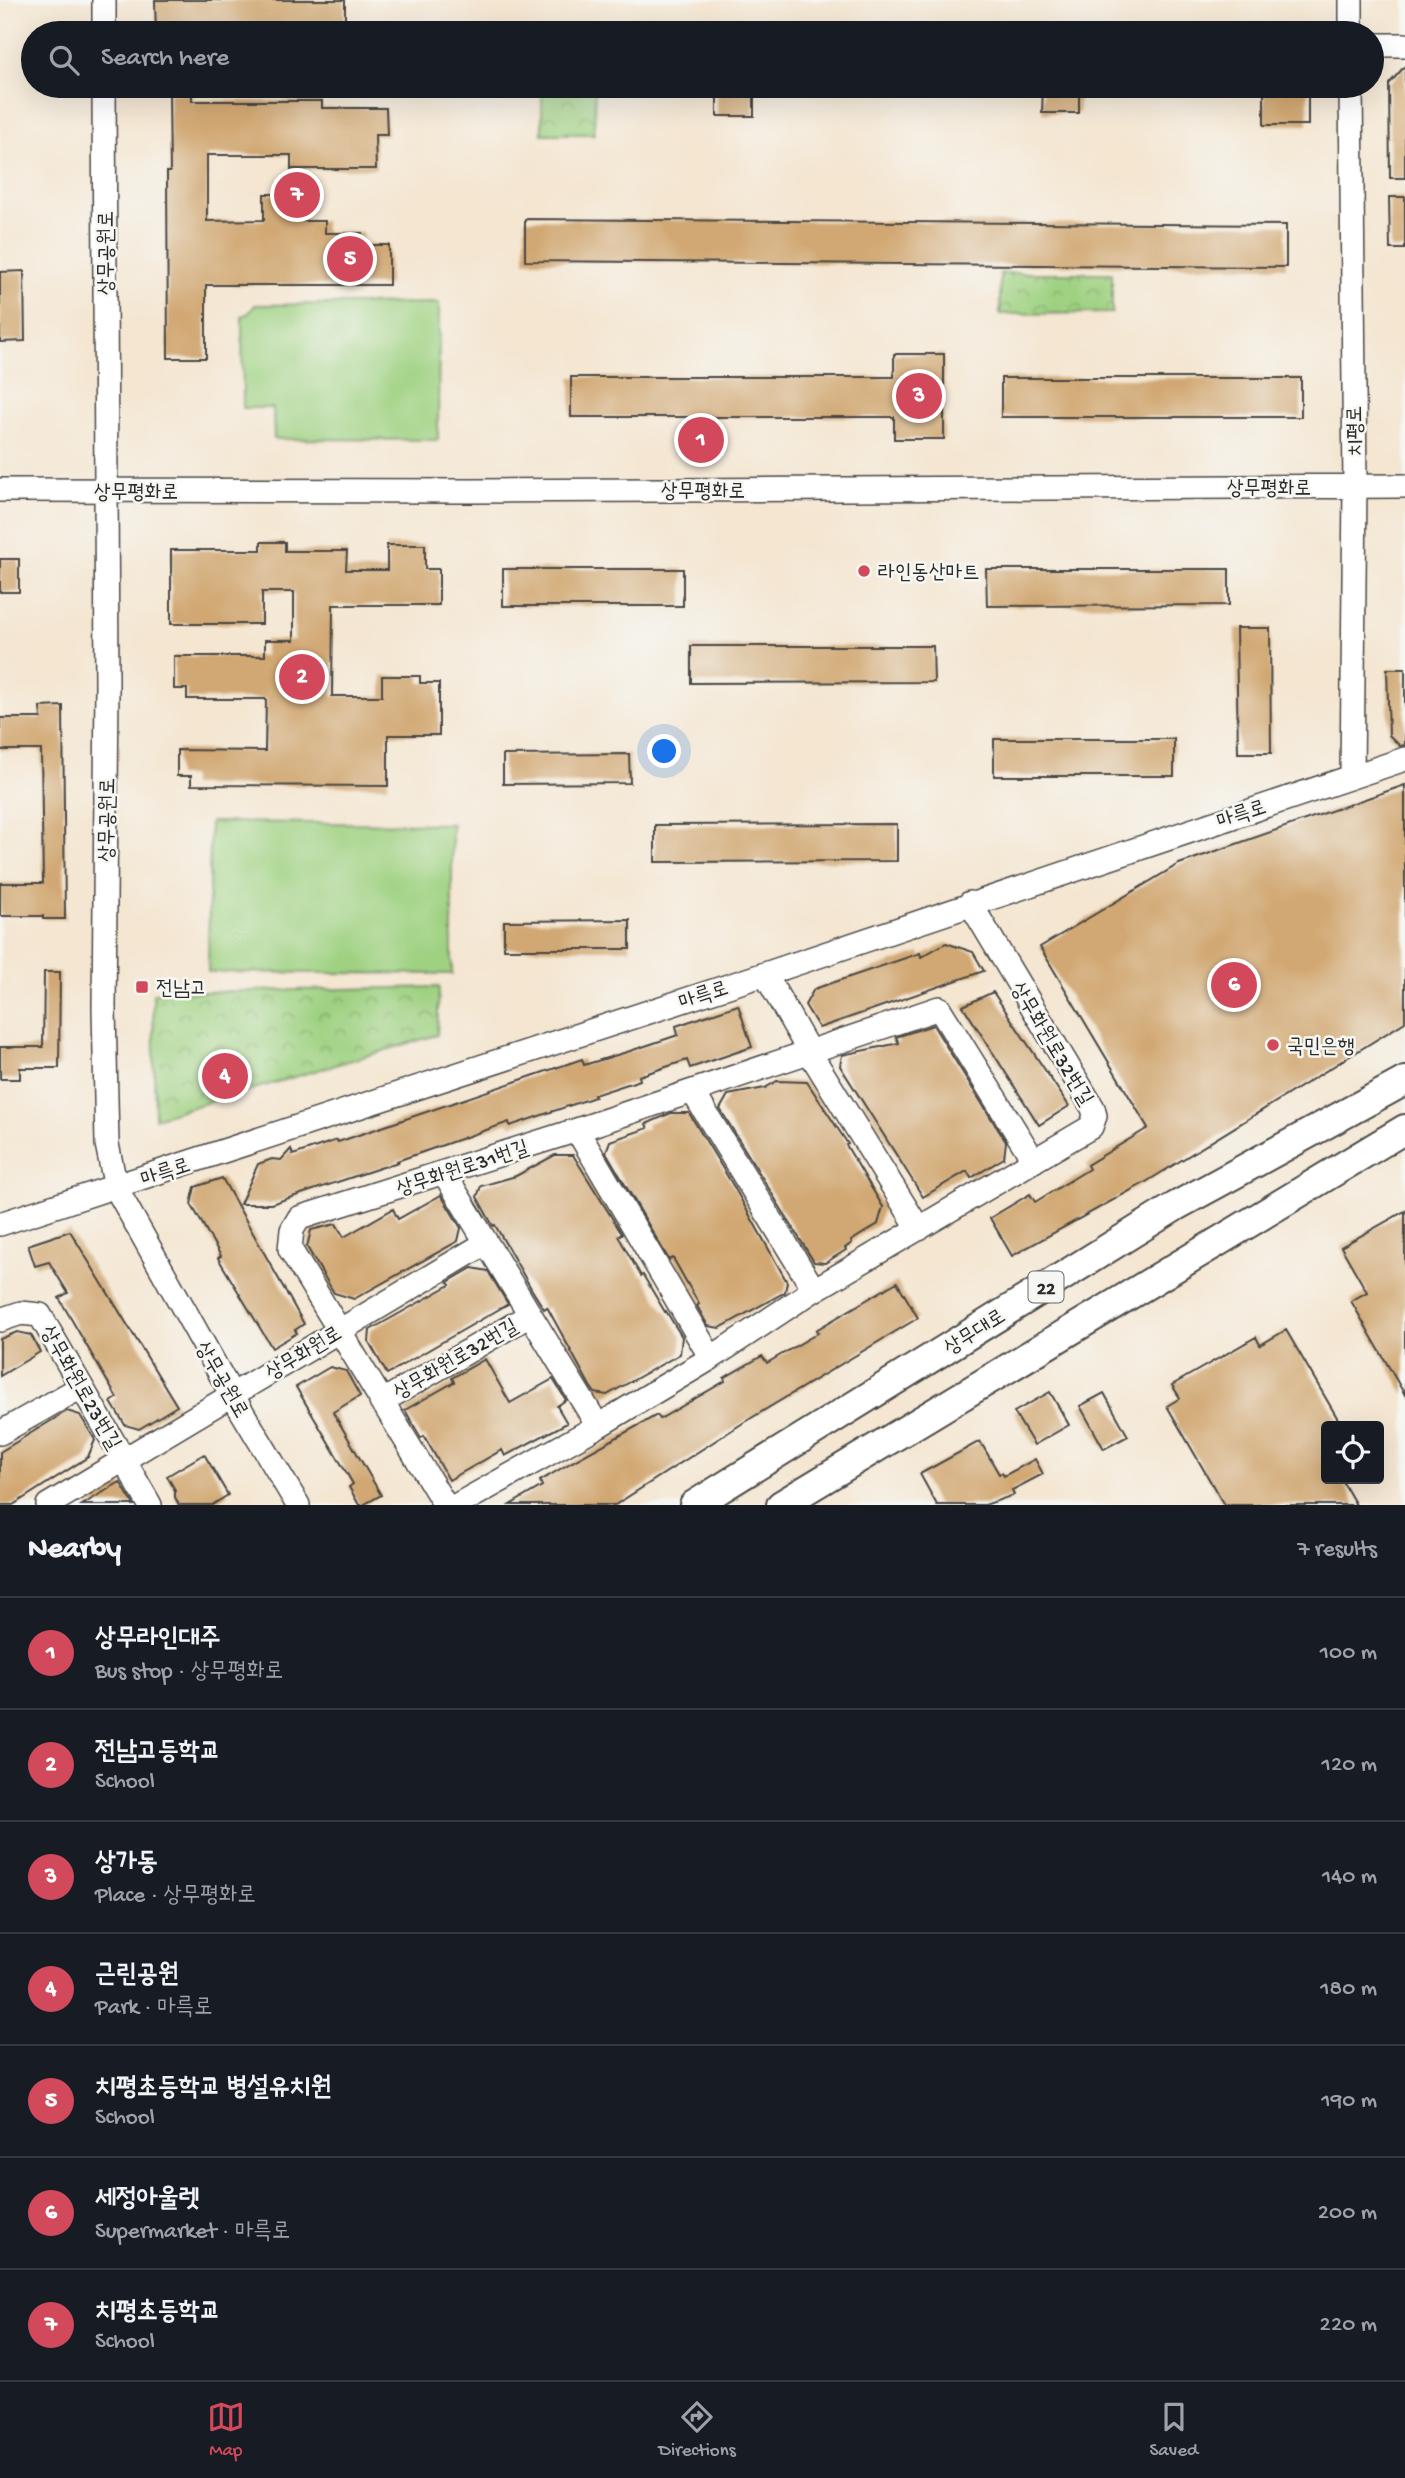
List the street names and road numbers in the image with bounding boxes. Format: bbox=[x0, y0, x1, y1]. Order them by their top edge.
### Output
street label: 상무공원로 bbox=[96, 211, 121, 295]
street label: 치평로 bbox=[1345, 405, 1370, 457]
street label: 상무평화로 bbox=[1227, 478, 1311, 503]
street label: 상무평화로 bbox=[661, 481, 745, 506]
street label: 상무평화로 bbox=[94, 482, 178, 507]
street label: 상무공원로 bbox=[96, 778, 123, 863]
street label: 마륵로 bbox=[1214, 797, 1270, 836]
street label: 마륵로 bbox=[676, 978, 732, 1017]
street label: 상무화원로32번길 bbox=[1003, 979, 1097, 1111]
street label: 상무화원로31번길 bbox=[394, 1137, 533, 1203]
street label: 마륵로 bbox=[138, 1155, 194, 1194]
road number: 22 bbox=[1028, 1272, 1064, 1302]
street label: 상무대로 bbox=[941, 1305, 1011, 1362]
street label: 상무화원로32번길 bbox=[390, 1315, 523, 1407]
street label: 상무화원로23번길 bbox=[33, 1322, 125, 1455]
street label: 상무화원로 bbox=[262, 1323, 347, 1387]
street label: 상무공원로 bbox=[188, 1338, 252, 1424]

